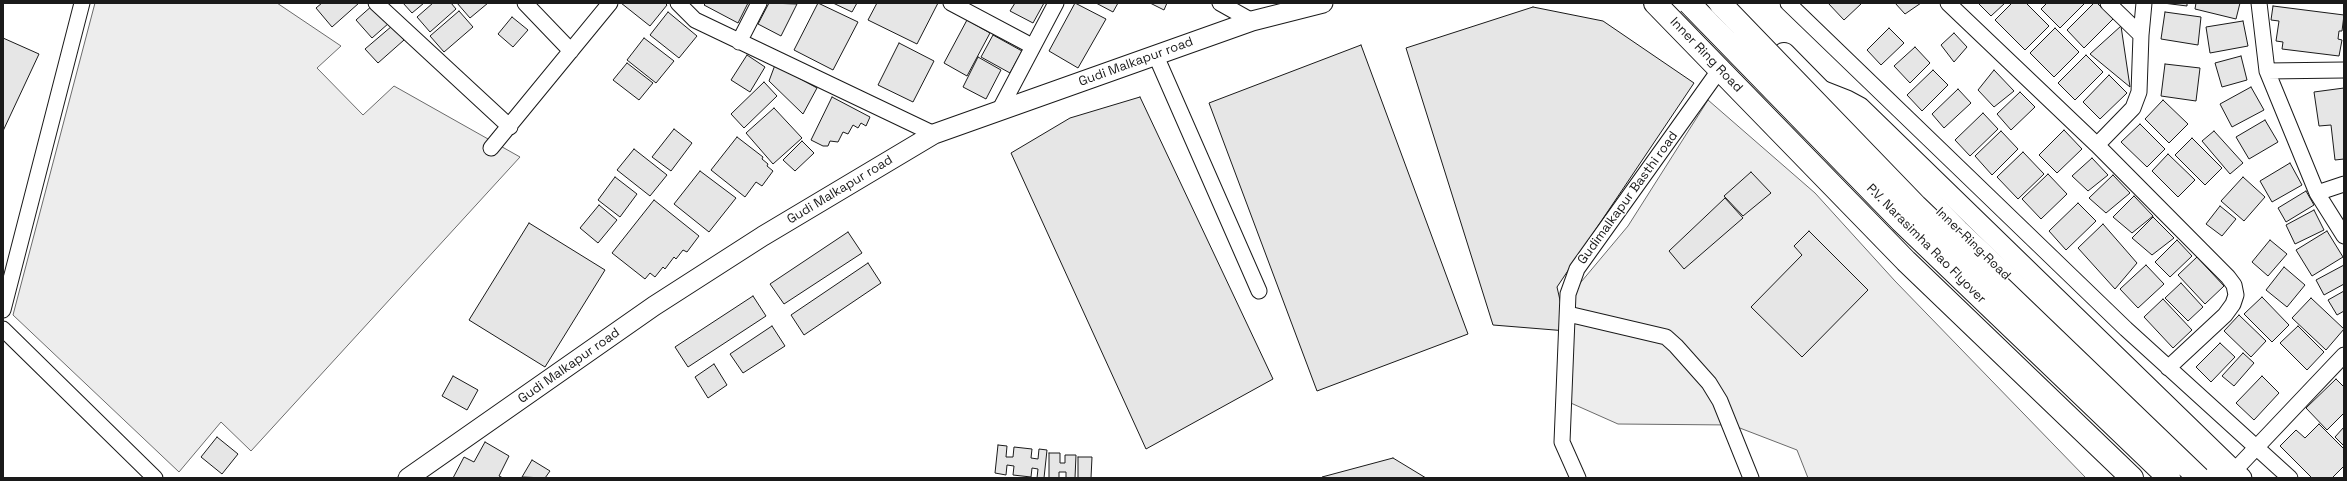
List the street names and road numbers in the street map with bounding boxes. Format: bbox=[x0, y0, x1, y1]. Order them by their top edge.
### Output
street label: Inner Ring Road bbox=[1666, 14, 1746, 96]
street label: Gudi Malkapur road bbox=[1077, 34, 1195, 90]
street label: Gudimalkapur Basthi road bbox=[1575, 129, 1681, 267]
street label: Gudi Malkapur road bbox=[784, 152, 896, 228]
street label: P.V. Narasimha Rao Flyover bbox=[1863, 181, 1989, 307]
street label: Inner Ring Road bbox=[1932, 204, 2014, 284]
street label: Gudi Malkapur road bbox=[515, 325, 623, 407]

